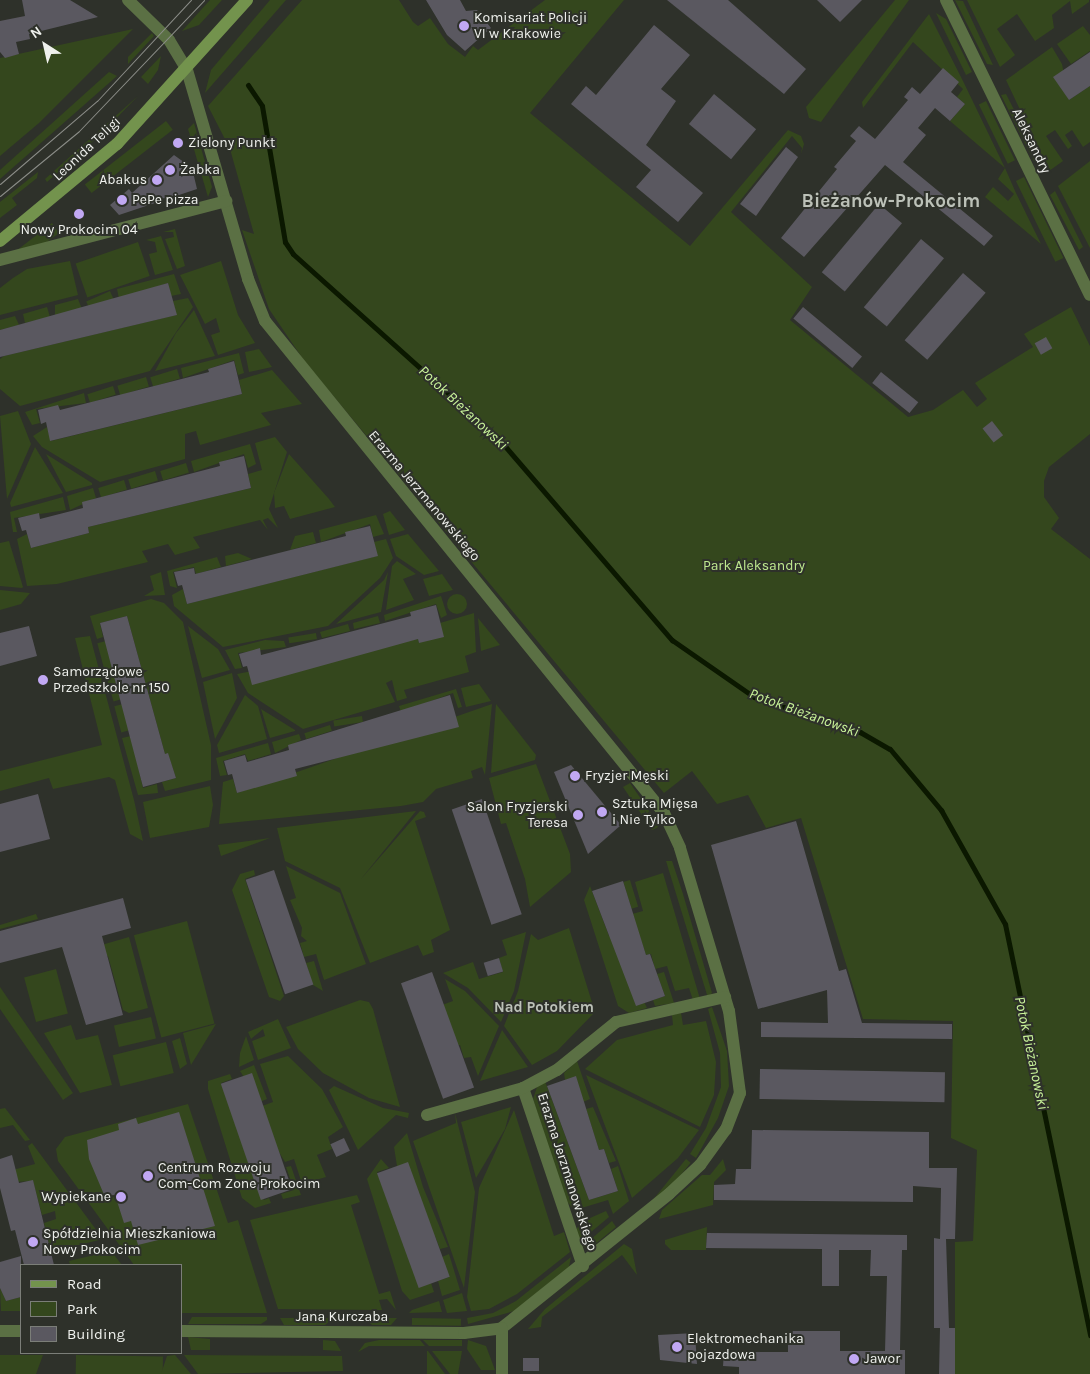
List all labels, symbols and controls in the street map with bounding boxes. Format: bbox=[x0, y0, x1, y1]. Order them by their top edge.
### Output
place label: Komisariat Policji VI w Krakowie bbox=[474, 10, 587, 42]
north arrow bbox=[20, 20, 70, 70]
marker: Komisariat Policji VI w Krakowie bbox=[458, 20, 470, 32]
text: N bbox=[27, 22, 45, 42]
street label: Aleksandry bbox=[1008, 106, 1054, 176]
street label: Leonida Teligi bbox=[50, 113, 124, 185]
place label: Zielony Punkt bbox=[188, 135, 275, 151]
marker: Zielony Punkt bbox=[172, 137, 184, 149]
place label: Żabka bbox=[180, 162, 220, 178]
marker: Żabka bbox=[164, 164, 176, 176]
place label: Abakus bbox=[99, 172, 147, 188]
marker: Abakus bbox=[151, 174, 163, 186]
district label: Bieżanów-Prokocim bbox=[802, 191, 980, 213]
place label: PePe pizza bbox=[132, 192, 199, 208]
marker: PePe pizza bbox=[116, 194, 128, 206]
marker: Nowy Prokocim 04 bbox=[73, 208, 85, 220]
place label: Nowy Prokocim 04 bbox=[20, 222, 138, 238]
water label: Potok Bieżanowski bbox=[415, 362, 511, 454]
street label: Erazma Jerzmanowskiego bbox=[364, 427, 484, 565]
park label: Park Aleksandry bbox=[703, 558, 805, 574]
place label: Samorządowe Przedszkole nr 150 bbox=[53, 664, 170, 696]
marker: Samorządowe Przedszkole nr 150 bbox=[37, 674, 49, 686]
water label: Potok Bieżanowski bbox=[747, 685, 861, 741]
place label: Fryzjer Męski bbox=[585, 768, 669, 784]
marker: Fryzjer Męski bbox=[569, 770, 581, 782]
place label: Sztuka Mięsa i Nie Tylko bbox=[612, 796, 698, 829]
place label: Salon Fryzjerski Teresa bbox=[467, 799, 568, 832]
marker: Sztuka Mięsa i Nie Tylko bbox=[596, 806, 608, 818]
marker: Salon Fryzjerski Teresa bbox=[572, 809, 584, 821]
water label: Potok Bieżanowski bbox=[1010, 995, 1052, 1111]
district label: Nad Potokiem bbox=[494, 999, 594, 1017]
street label: Erazma Jerzmanowskiego bbox=[533, 1091, 601, 1253]
place label: Centrum Rozwoju Com-Com Zone Prokocim bbox=[158, 1160, 320, 1192]
marker: Centrum Rozwoju Com-Com Zone Prokocim bbox=[142, 1170, 154, 1182]
place label: Wypiekane bbox=[41, 1189, 111, 1205]
marker: Wypiekane bbox=[115, 1191, 127, 1203]
place label: Spółdzielnia Mieszkaniowa Nowy Prokocim bbox=[43, 1226, 216, 1258]
marker: Spółdzielnia Mieszkaniowa Nowy Prokocim bbox=[27, 1236, 39, 1248]
legend bbox=[20, 1264, 182, 1354]
text: Road bbox=[67, 1275, 102, 1293]
text: Park bbox=[67, 1300, 97, 1318]
street label: Jana Kurczaba bbox=[296, 1309, 388, 1325]
text: Building bbox=[67, 1325, 125, 1343]
place label: Elektromechanika pojazdowa bbox=[687, 1331, 804, 1364]
marker: Elektromechanika pojazdowa bbox=[671, 1341, 683, 1353]
place label: Jawor bbox=[864, 1351, 900, 1367]
marker: Jawor bbox=[848, 1353, 860, 1365]

